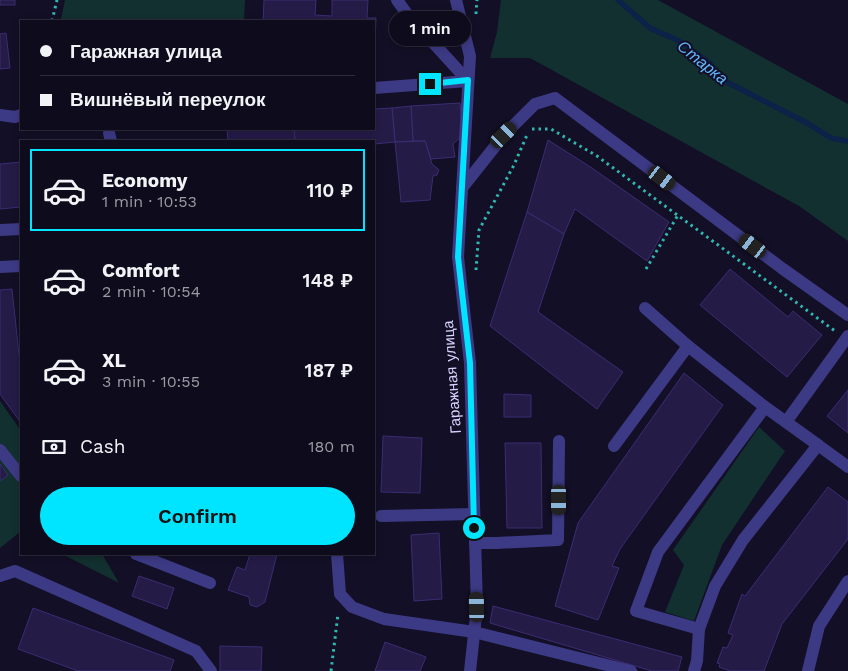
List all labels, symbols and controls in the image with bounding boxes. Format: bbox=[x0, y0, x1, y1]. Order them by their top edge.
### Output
callout: 1 min bbox=[389, 12, 471, 46]
text: 1 min bbox=[409, 19, 451, 38]
water label: Старка bbox=[674, 36, 732, 88]
text: Гаражная улица bbox=[70, 40, 222, 63]
route end bbox=[419, 73, 441, 95]
text: Вишнёвый переулок bbox=[70, 88, 266, 111]
car bbox=[488, 119, 519, 151]
car bbox=[645, 163, 678, 193]
icon: car bbox=[42, 168, 87, 213]
text: Economy bbox=[102, 169, 187, 192]
text: 110 ₽ bbox=[306, 179, 353, 202]
text: 1 min · 10:53 bbox=[102, 192, 197, 211]
car bbox=[736, 231, 769, 261]
icon: car bbox=[42, 258, 87, 303]
text: Comfort bbox=[102, 259, 180, 282]
text: 148 ₽ bbox=[303, 269, 353, 292]
text: 2 min · 10:54 bbox=[102, 282, 200, 301]
street label: Гаражная улица bbox=[439, 319, 465, 434]
icon: car bbox=[42, 348, 87, 393]
text: XL bbox=[102, 349, 126, 372]
text: 187 ₽ bbox=[305, 359, 353, 382]
text: 3 min · 10:55 bbox=[102, 372, 200, 391]
icon: cash bbox=[40, 433, 68, 461]
text: Cash bbox=[80, 435, 126, 458]
text: 180 m bbox=[308, 437, 355, 456]
car bbox=[551, 485, 566, 515]
button: Confirm bbox=[40, 487, 355, 545]
route start bbox=[463, 517, 485, 539]
car bbox=[469, 592, 484, 622]

